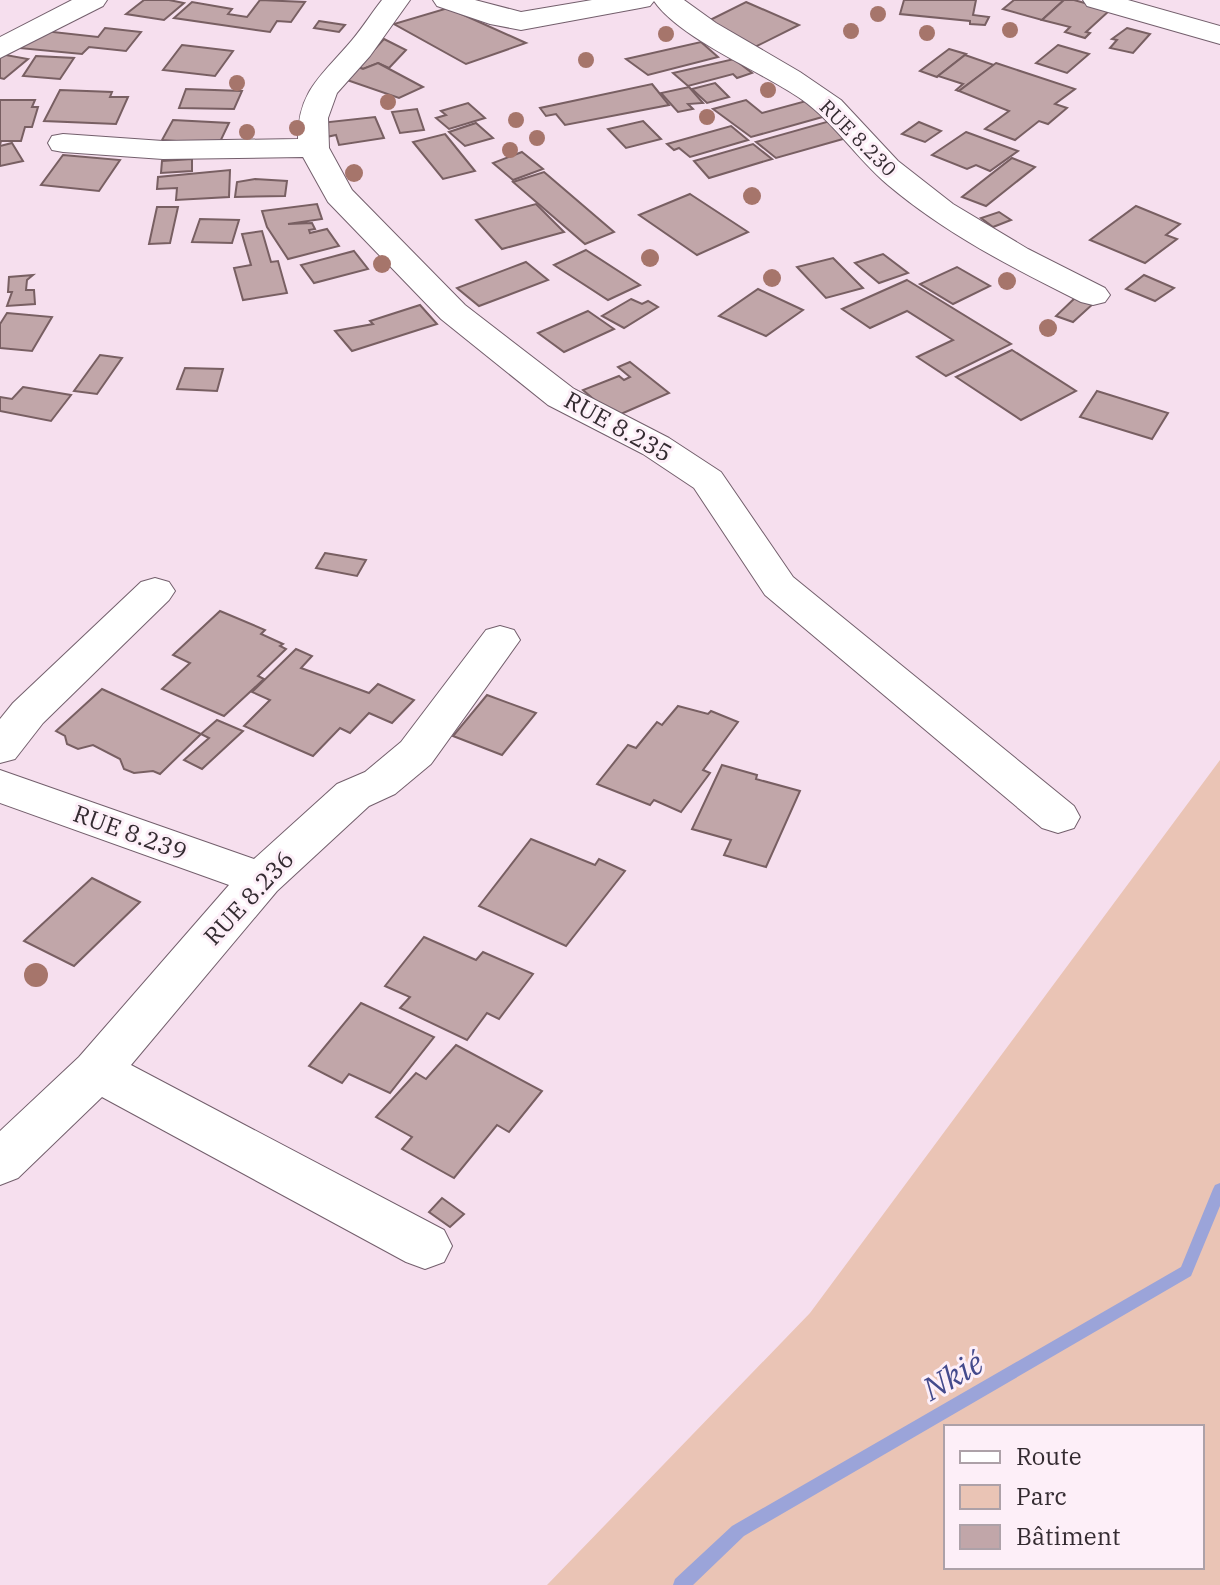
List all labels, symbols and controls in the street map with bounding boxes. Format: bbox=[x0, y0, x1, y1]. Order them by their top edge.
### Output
street label: RUE 8.230 bbox=[814, 93, 903, 182]
street label: RUE 8.235 bbox=[559, 383, 678, 469]
street label: RUE 8.239 bbox=[69, 797, 191, 867]
street label: RUE 8.236 bbox=[196, 843, 300, 952]
water label: Nkié bbox=[914, 1341, 991, 1410]
legend bbox=[944, 1425, 1204, 1569]
text: Route bbox=[1016, 1440, 1082, 1472]
text: Parc bbox=[1016, 1480, 1067, 1512]
text: Bâtiment bbox=[1016, 1520, 1121, 1552]

